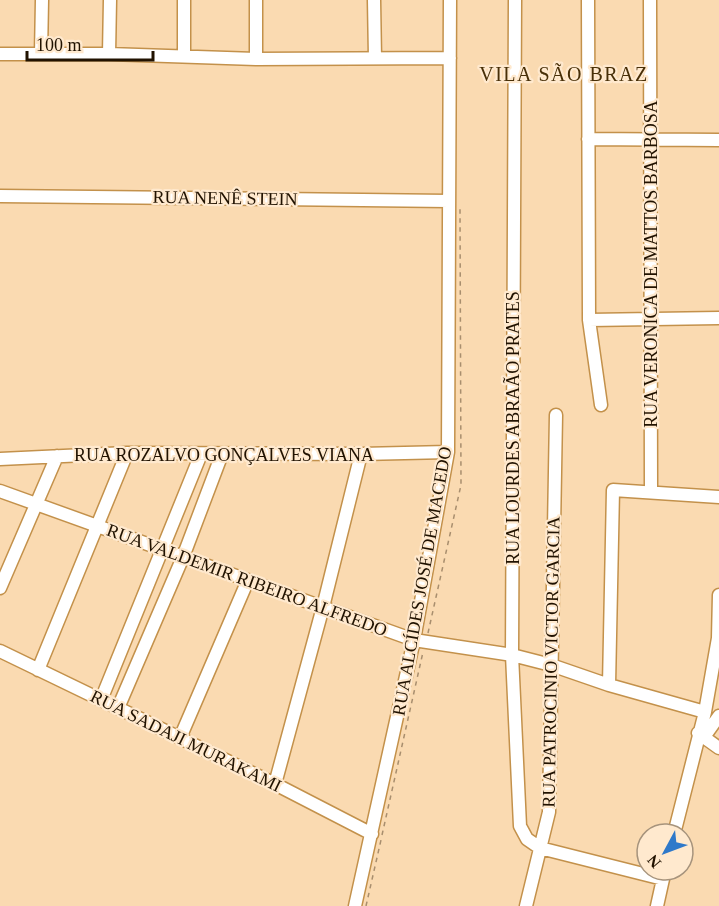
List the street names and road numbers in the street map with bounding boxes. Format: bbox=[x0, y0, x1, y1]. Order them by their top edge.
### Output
street label: RUA VERONICA DE MATTOS BARBOSA bbox=[641, 100, 661, 428]
street label: RUA NENÊ STEIN bbox=[152, 186, 298, 209]
street label: RUA LOURDES ABRAÃO PRATES bbox=[502, 291, 523, 565]
street label: RUA ROZALVO GONÇALVES VIANA bbox=[74, 445, 374, 465]
street label: RUA ALCÍDES JOSÉ DE MACEDO bbox=[387, 445, 456, 717]
street label: RUA PATROCINIO VICTOR GARCIA bbox=[538, 516, 564, 808]
street label: RUA VALDEMIR RIBEIRO ALFREDO bbox=[104, 520, 390, 640]
street label: RUA SADAJI MURAKAMI bbox=[87, 686, 285, 796]

